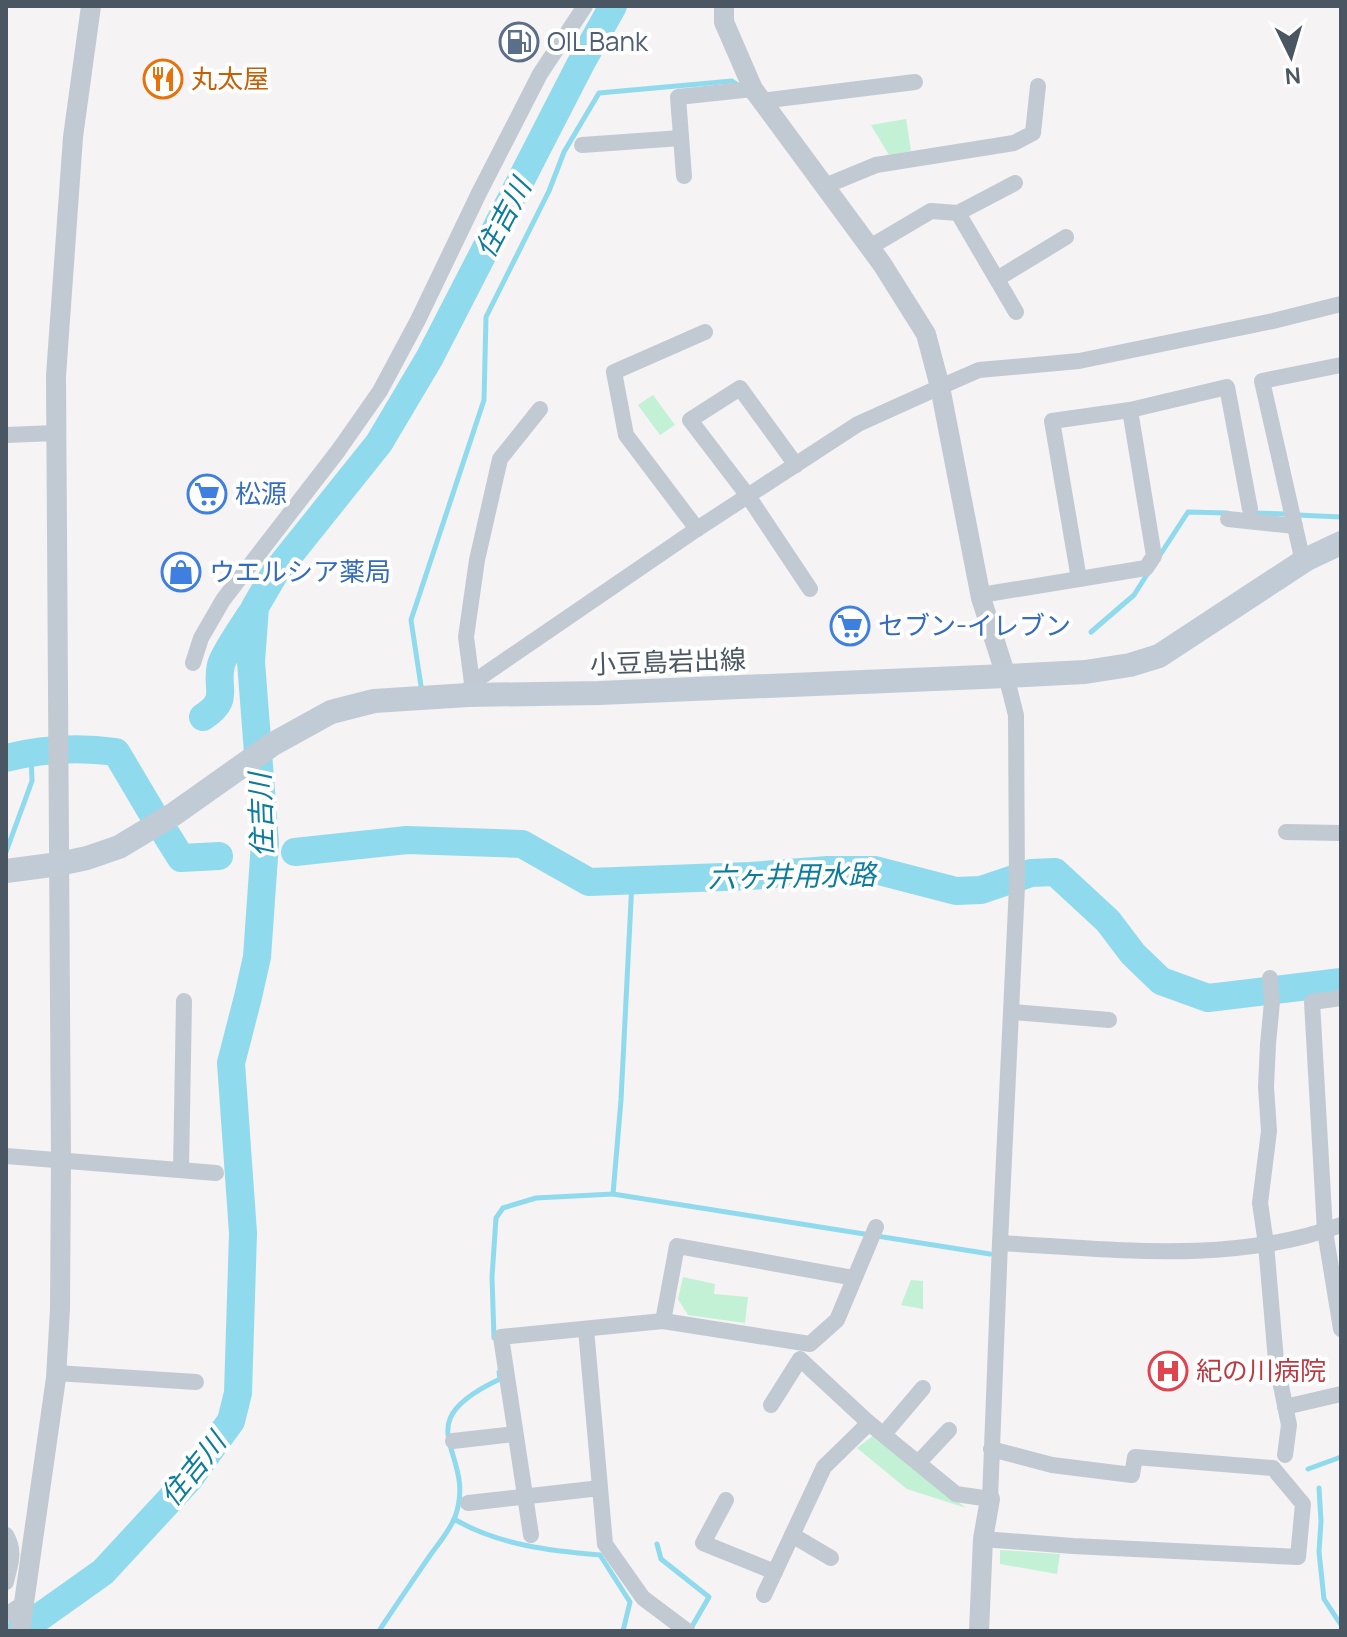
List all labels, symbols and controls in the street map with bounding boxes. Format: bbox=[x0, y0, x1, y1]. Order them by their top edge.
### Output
north arrow bbox=[1251, 16, 1331, 96]
fuel station icon: OIL Bank bbox=[498, 21, 540, 63]
place label: OIL Bank bbox=[547, 23, 649, 59]
restaurant icon: 丸太屋 bbox=[142, 58, 184, 100]
place label: 丸太屋 bbox=[191, 60, 269, 96]
text: N bbox=[1284, 60, 1302, 92]
water label: 住吉川 bbox=[466, 169, 540, 264]
supermarket icon: 松源 bbox=[186, 473, 228, 515]
place label: 松源 bbox=[235, 475, 287, 511]
shop icon: ウエルシア薬局 bbox=[160, 551, 202, 593]
place label: ウエルシア薬局 bbox=[209, 553, 391, 589]
supermarket icon: セブン-イレブン bbox=[829, 605, 871, 647]
place label: セブン-イレブン bbox=[878, 607, 1071, 643]
street label: 小豆島岩出線 bbox=[589, 640, 747, 682]
water label: 住吉川 bbox=[239, 769, 280, 858]
water label: 六ヶ井用水路 bbox=[708, 855, 878, 895]
hospital icon: 紀の川病院 bbox=[1147, 1350, 1189, 1392]
place label: 紀の川病院 bbox=[1196, 1352, 1326, 1388]
water label: 住吉川 bbox=[151, 1421, 235, 1513]

